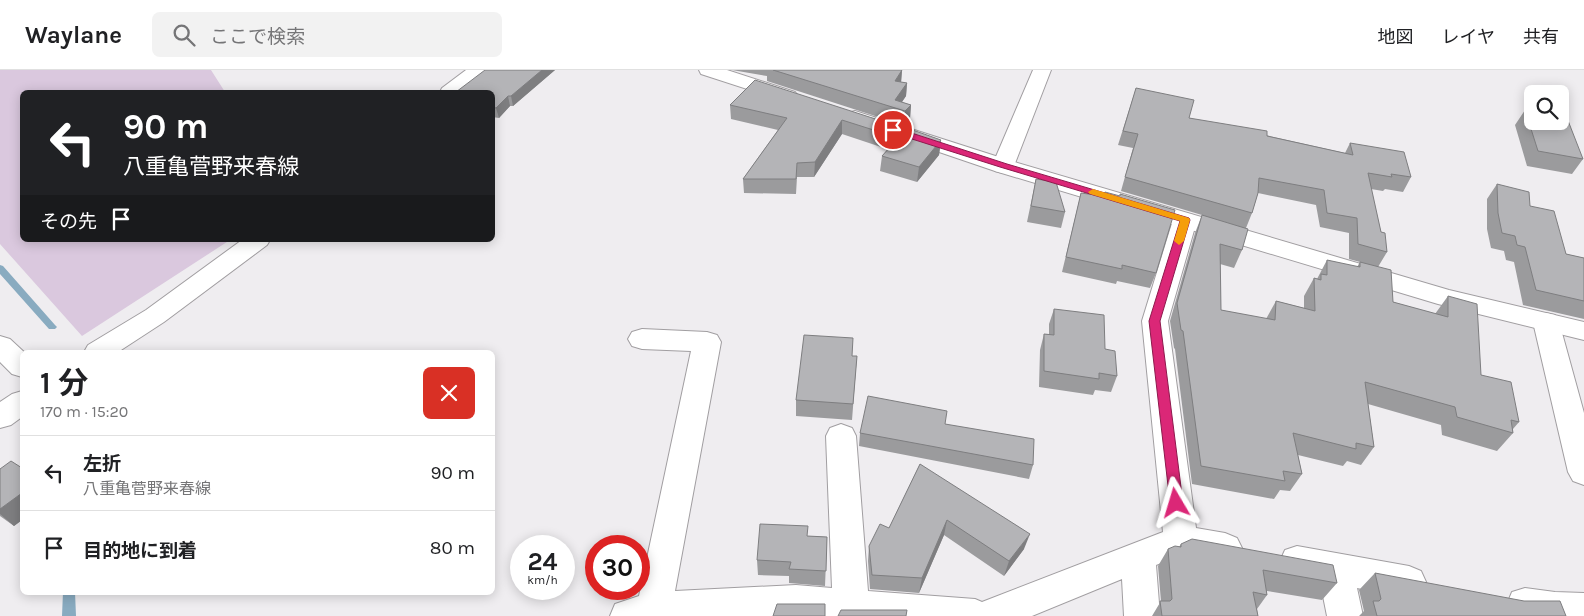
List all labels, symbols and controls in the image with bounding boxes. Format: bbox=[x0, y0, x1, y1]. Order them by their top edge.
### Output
search box bbox=[152, 12, 502, 57]
text: Waylane bbox=[25, 21, 122, 49]
icon: search bbox=[170, 21, 198, 49]
text: ここで検索 bbox=[210, 26, 305, 48]
text: 地図 bbox=[1378, 26, 1414, 48]
text: レイヤ bbox=[1442, 26, 1495, 48]
text: 共有 bbox=[1523, 26, 1559, 48]
map controls bbox=[1524, 85, 1569, 130]
button: search bbox=[1524, 85, 1569, 130]
text: 90 m bbox=[123, 106, 209, 147]
pin bbox=[872, 109, 914, 151]
icon: left bbox=[40, 110, 105, 175]
icon: arrive bbox=[879, 116, 907, 144]
text: 八重亀菅野来春線 bbox=[123, 154, 299, 180]
icon: arrive bbox=[107, 205, 135, 233]
text: その先 bbox=[40, 211, 97, 233]
text: 1 分 bbox=[40, 365, 88, 401]
button: close bbox=[423, 367, 475, 419]
text: 170 m · 15:20 bbox=[40, 402, 128, 421]
text: 左折 bbox=[83, 453, 121, 475]
icon: left bbox=[40, 459, 68, 487]
text: 90 m bbox=[430, 462, 475, 484]
position arrow bbox=[1149, 476, 1201, 528]
text: 八重亀菅野来春線 bbox=[83, 479, 211, 498]
icon: arrive bbox=[40, 534, 68, 562]
speed limit sign: 30 bbox=[585, 535, 650, 600]
text: 80 m bbox=[430, 537, 475, 559]
text: 目的地に到着 bbox=[83, 540, 197, 562]
text: 24 bbox=[527, 547, 558, 576]
text: km/h bbox=[527, 573, 558, 587]

